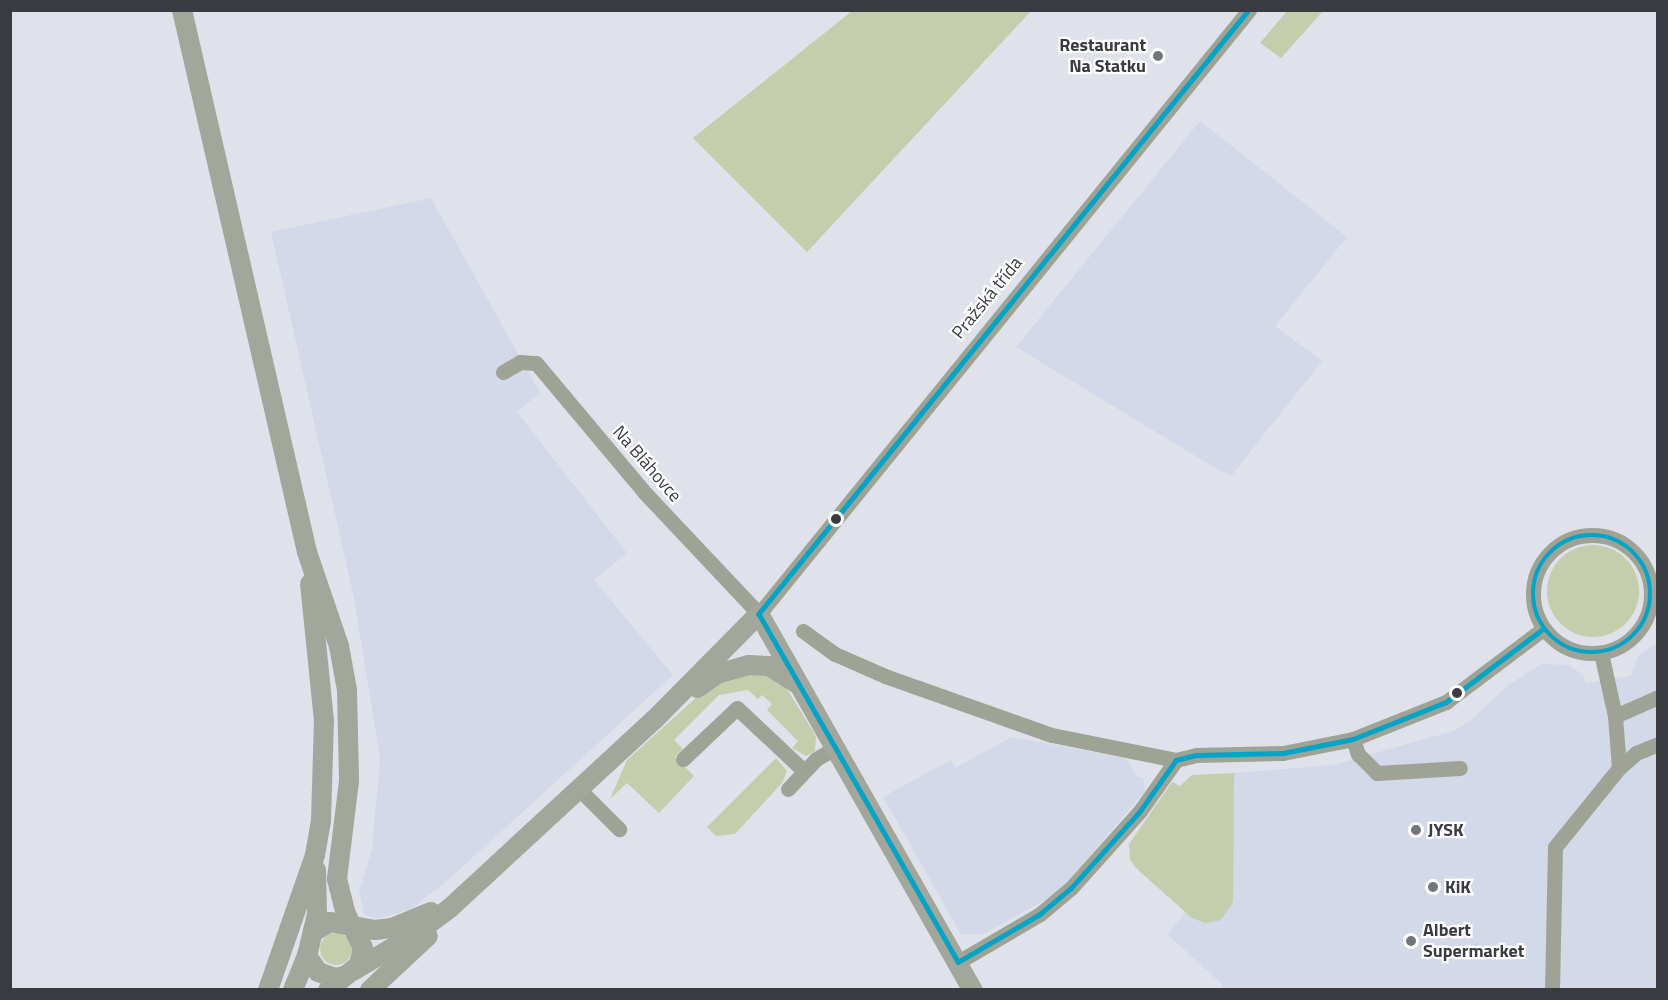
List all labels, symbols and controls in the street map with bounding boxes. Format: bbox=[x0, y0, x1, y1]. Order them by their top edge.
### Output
place label: Restaurant Na Statku bbox=[1059, 35, 1146, 78]
marker: Restaurant Na Statku bbox=[1151, 49, 1165, 63]
street label: Pražská třída bbox=[947, 253, 1027, 343]
street label: Na Bláhovce bbox=[608, 422, 686, 506]
unlabelled marker bbox=[830, 513, 842, 525]
unlabelled marker bbox=[1451, 687, 1463, 699]
place label: JYSK bbox=[1428, 819, 1464, 841]
marker: JYSK bbox=[1409, 823, 1423, 837]
place label: KiK bbox=[1445, 876, 1471, 898]
marker: KiK bbox=[1426, 880, 1440, 894]
place label: Albert Supermarket bbox=[1423, 920, 1524, 962]
marker: Albert Supermarket bbox=[1404, 934, 1418, 948]

